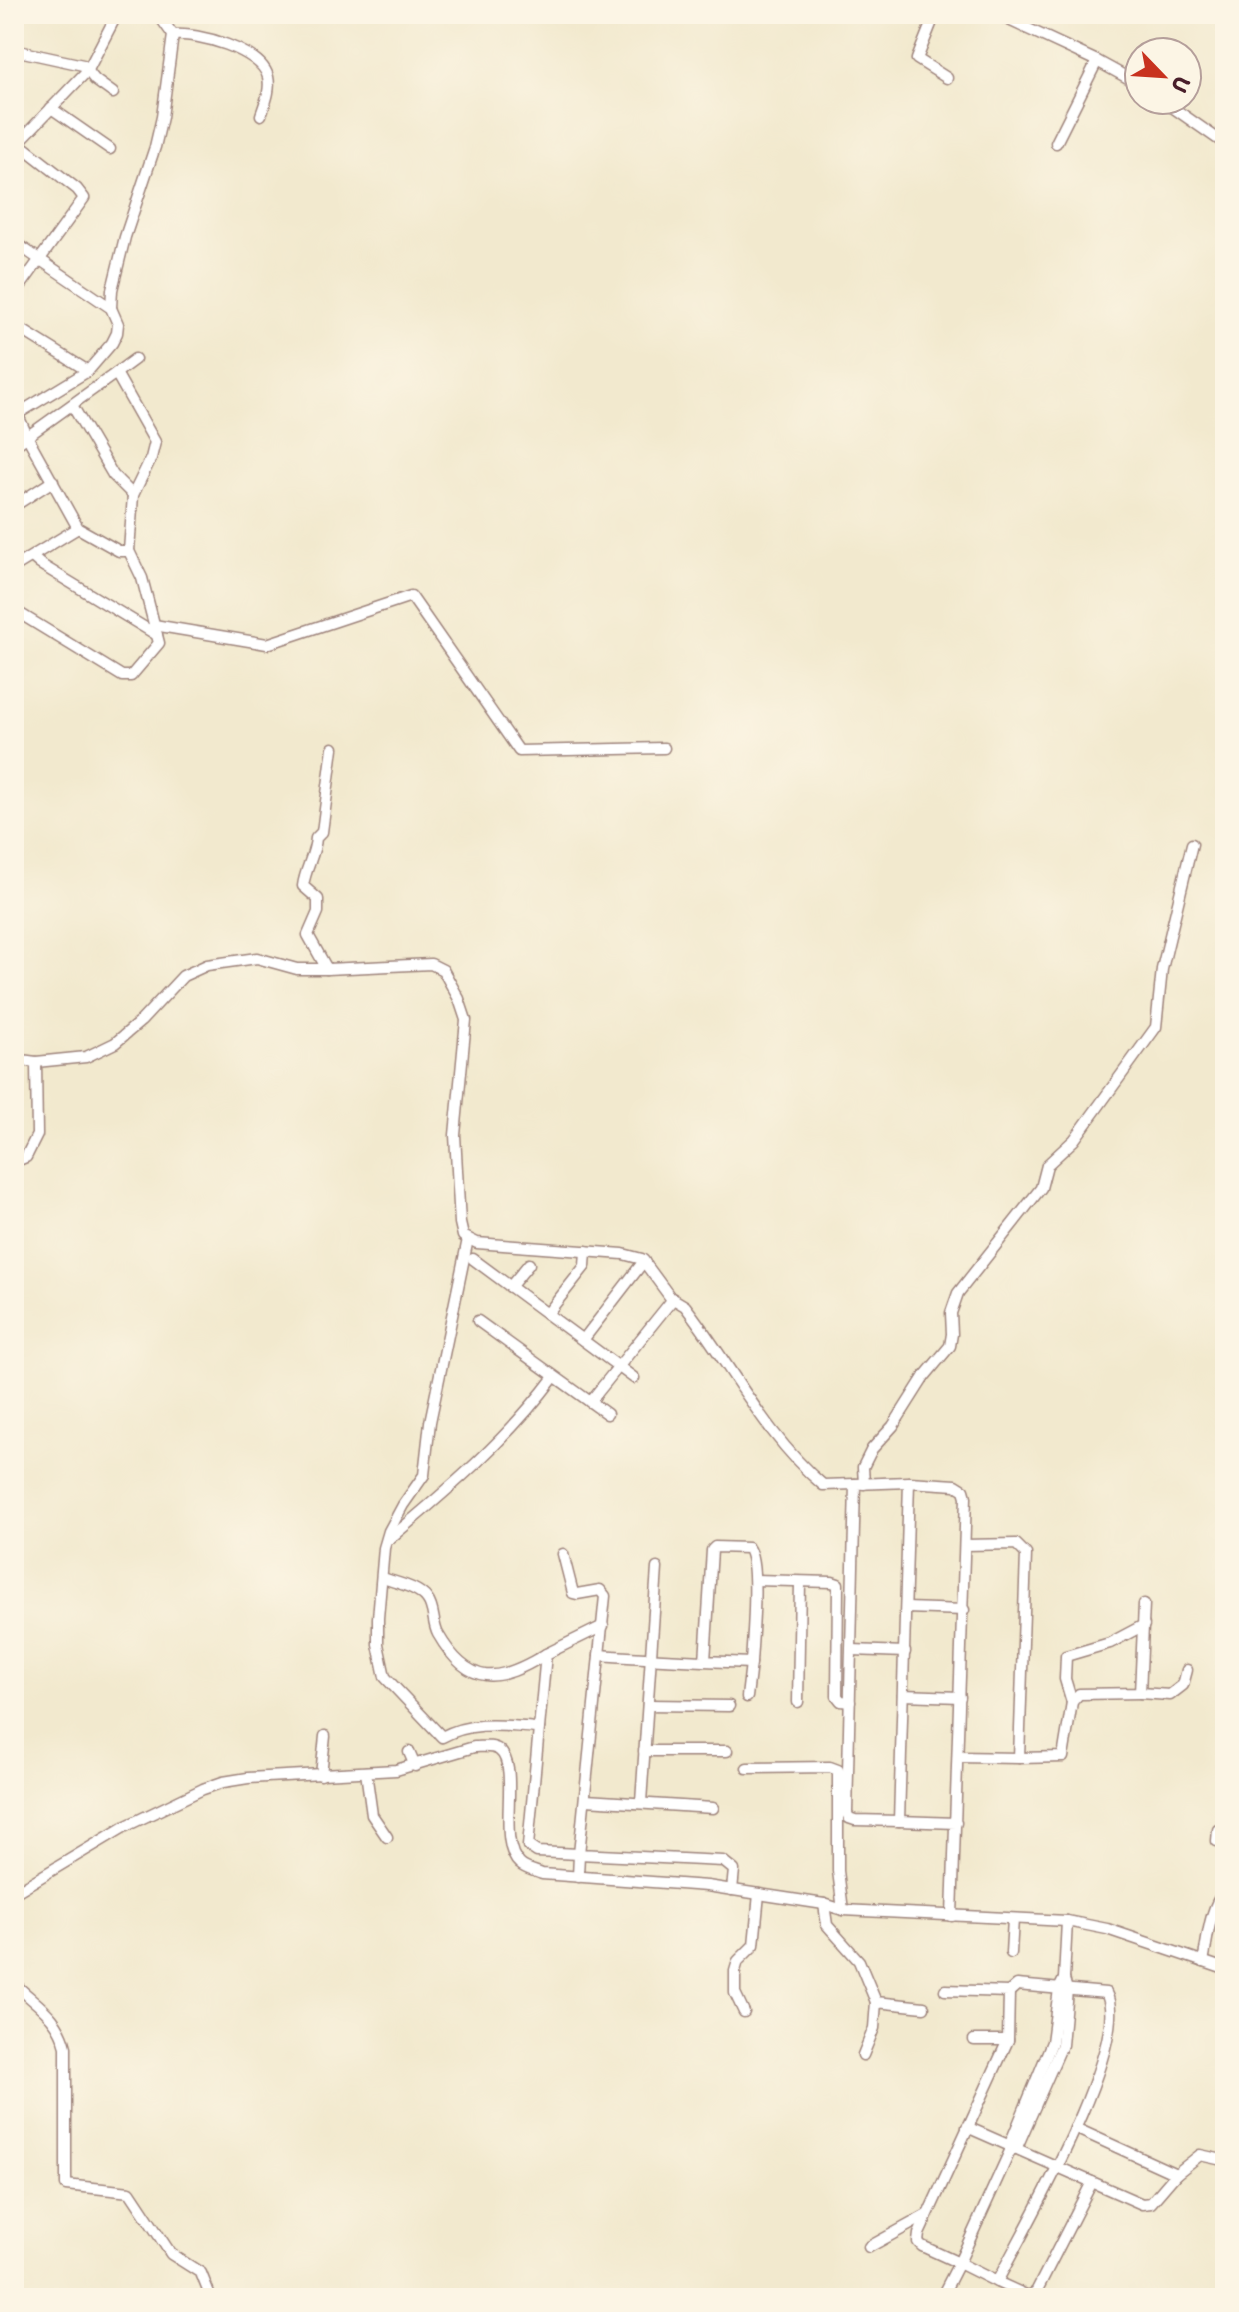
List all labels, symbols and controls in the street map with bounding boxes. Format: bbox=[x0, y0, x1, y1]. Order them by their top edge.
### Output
north arrow bbox=[1123, 36, 1203, 116]
text: U bbox=[1164, 71, 1197, 97]

